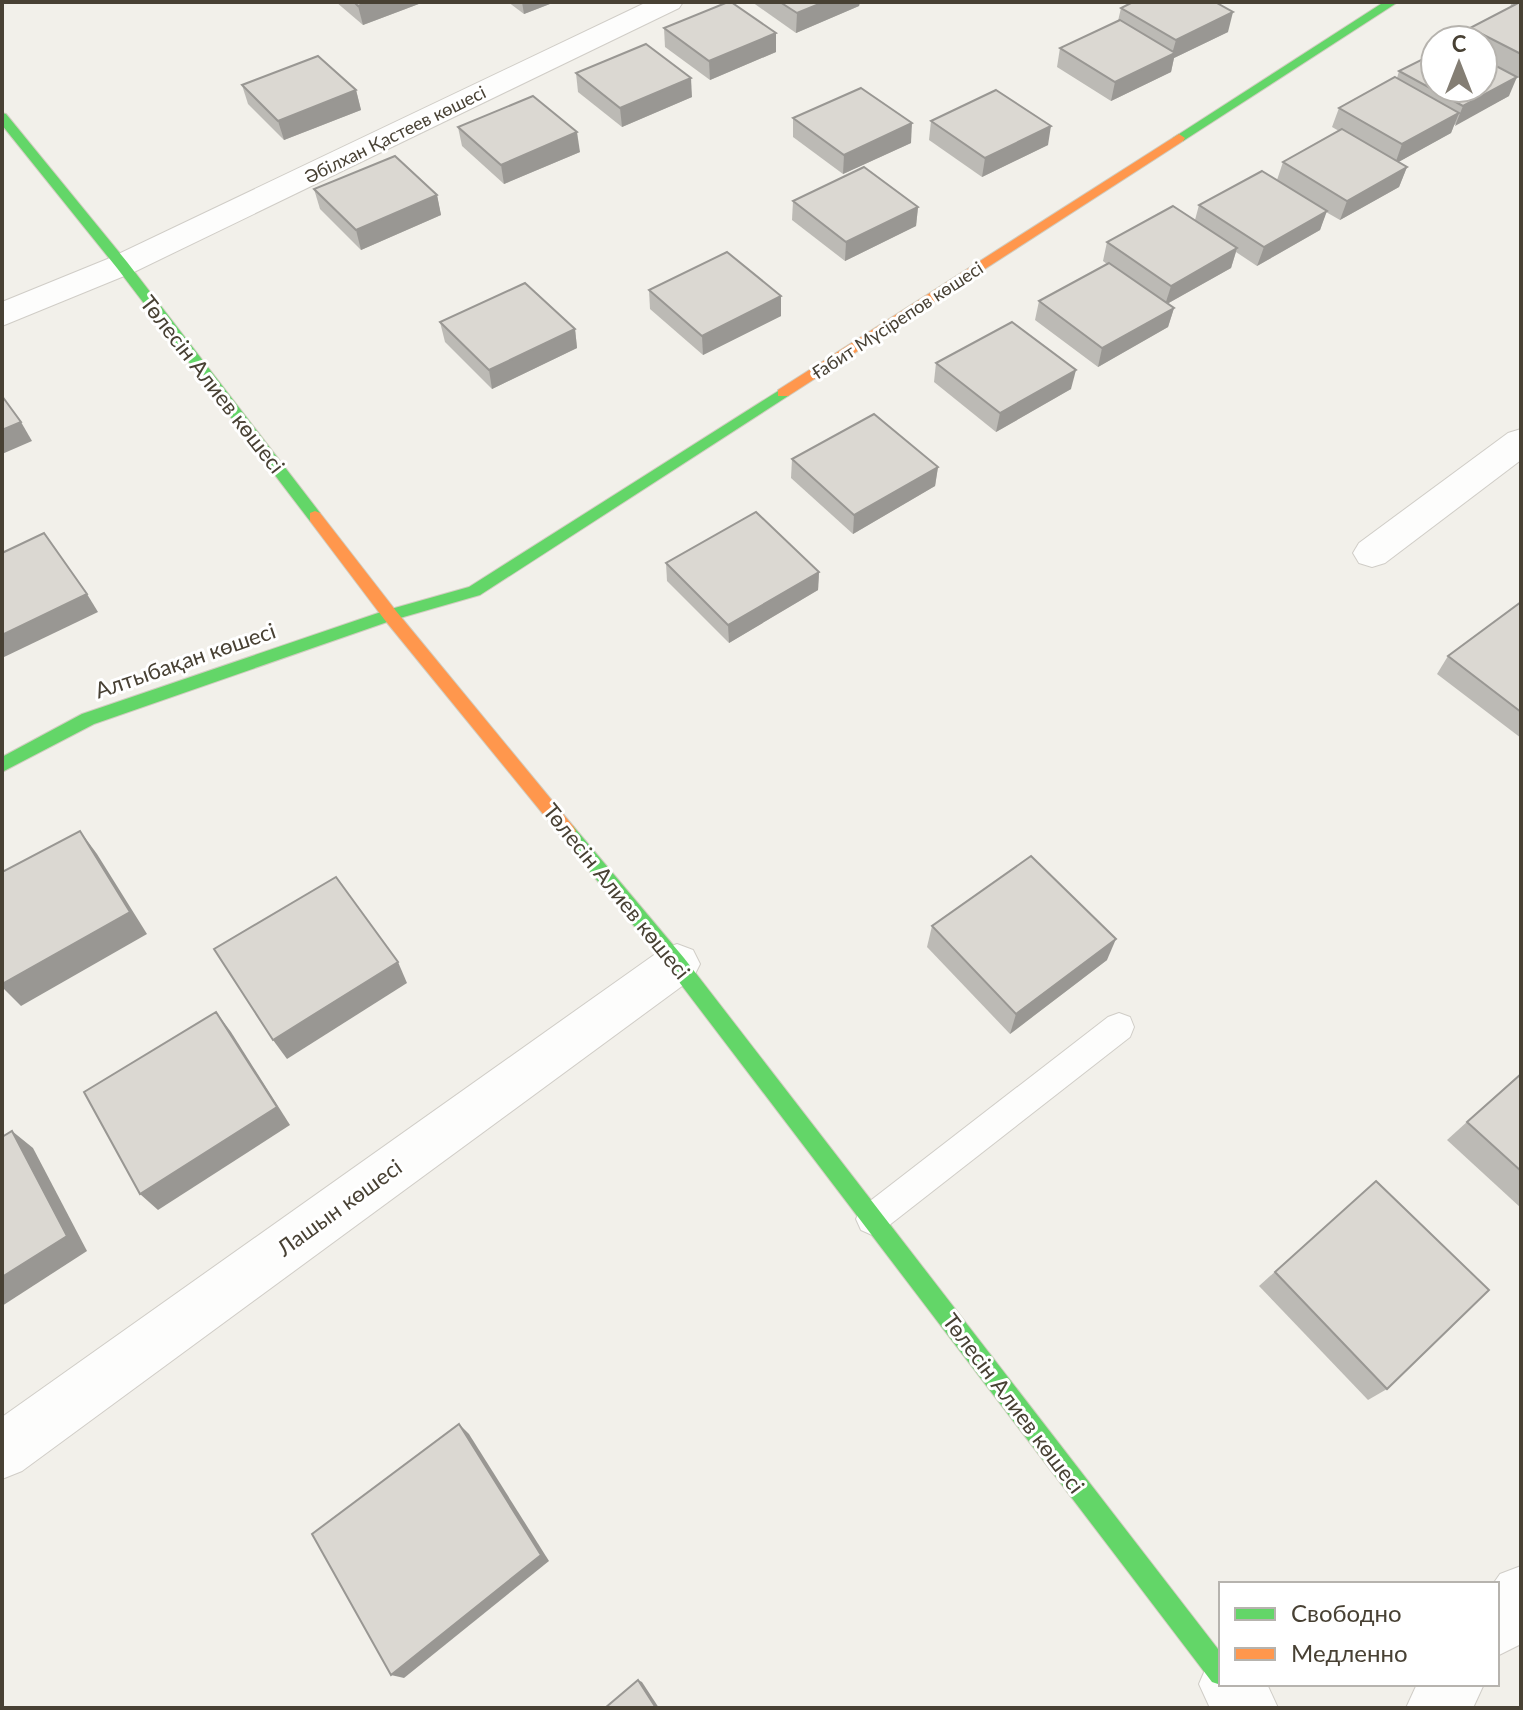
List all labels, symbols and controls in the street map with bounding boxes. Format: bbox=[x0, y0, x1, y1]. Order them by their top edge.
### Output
north arrow bbox=[1419, 24, 1499, 104]
text: С bbox=[1452, 30, 1467, 57]
street label: Әбілхан Қастеев көшесi bbox=[301, 81, 489, 187]
street label: Ғабит Мүсірепов көшесi bbox=[807, 256, 987, 384]
street label: Төлесін Алиев көшесі bbox=[135, 290, 291, 478]
street label: Алтыбақан көшесі bbox=[91, 616, 279, 704]
street label: Төлесін Алиев көшесі bbox=[538, 798, 696, 984]
street label: Лашын көшесі bbox=[271, 1153, 407, 1262]
street label: Төлесін Алиев көшесі bbox=[937, 1308, 1091, 1498]
legend bbox=[1219, 1582, 1499, 1686]
text: Свободно bbox=[1291, 1598, 1402, 1627]
text: Медленно bbox=[1291, 1638, 1408, 1667]

